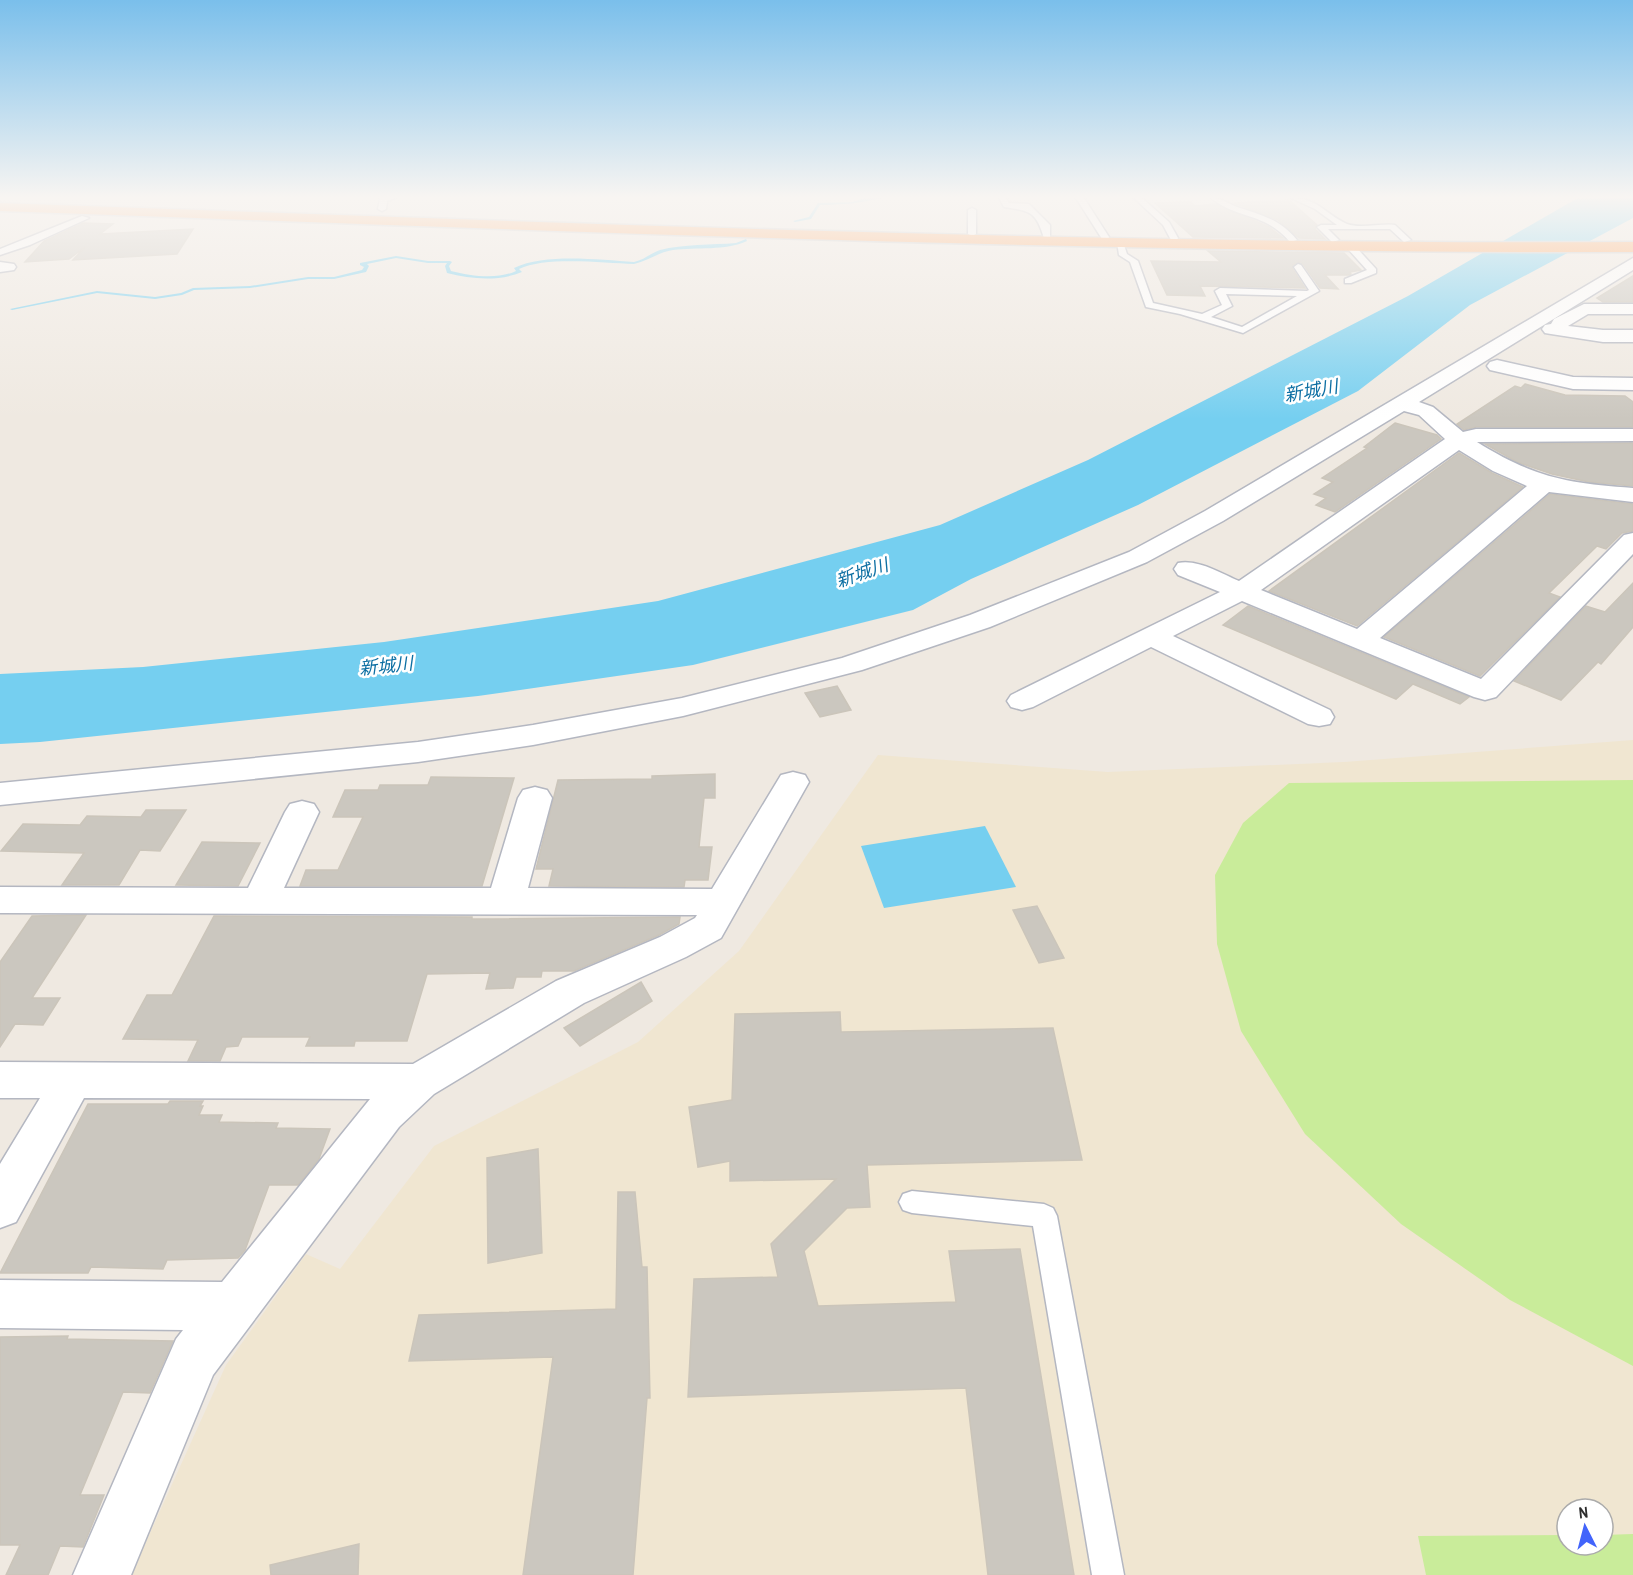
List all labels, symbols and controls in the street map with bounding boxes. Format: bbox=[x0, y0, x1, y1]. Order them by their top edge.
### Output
water label: 新城川 bbox=[1282, 373, 1342, 408]
water label: 新城川 bbox=[832, 551, 893, 593]
water label: 新城川 bbox=[358, 650, 416, 681]
north arrow bbox=[1555, 1497, 1615, 1557]
text: N bbox=[1578, 1501, 1589, 1524]

